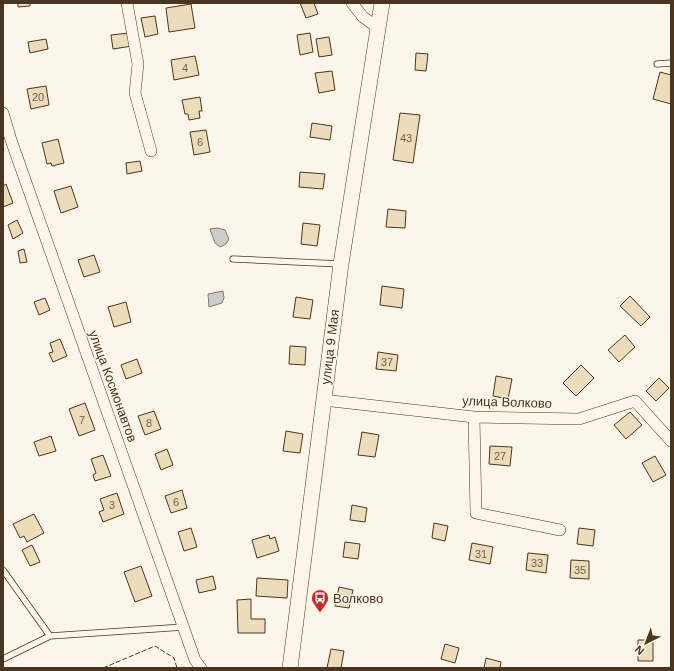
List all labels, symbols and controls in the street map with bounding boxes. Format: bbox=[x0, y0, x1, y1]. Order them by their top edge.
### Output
house number: 4 bbox=[182, 62, 188, 74]
house number: 20 bbox=[32, 91, 44, 103]
house number: 43 bbox=[400, 132, 412, 144]
house number: 6 bbox=[197, 136, 203, 148]
street label: улица 9 Мая bbox=[318, 309, 342, 385]
street label: улица Космонавтов bbox=[86, 328, 140, 444]
house number: 37 bbox=[381, 356, 393, 368]
street label: улица Волково bbox=[462, 393, 552, 411]
house number: 7 bbox=[79, 414, 85, 426]
house number: 8 bbox=[146, 417, 152, 429]
house number: 27 bbox=[494, 450, 506, 462]
house number: 6 bbox=[173, 496, 179, 508]
house number: 3 bbox=[109, 499, 115, 511]
house number: 31 bbox=[475, 548, 487, 560]
house number: 33 bbox=[531, 557, 543, 569]
house number: 35 bbox=[574, 564, 586, 576]
bus stop icon: Волково bbox=[310, 588, 330, 613]
place label: Волково bbox=[333, 591, 383, 606]
north arrow bbox=[626, 623, 666, 663]
text: N bbox=[632, 643, 646, 658]

